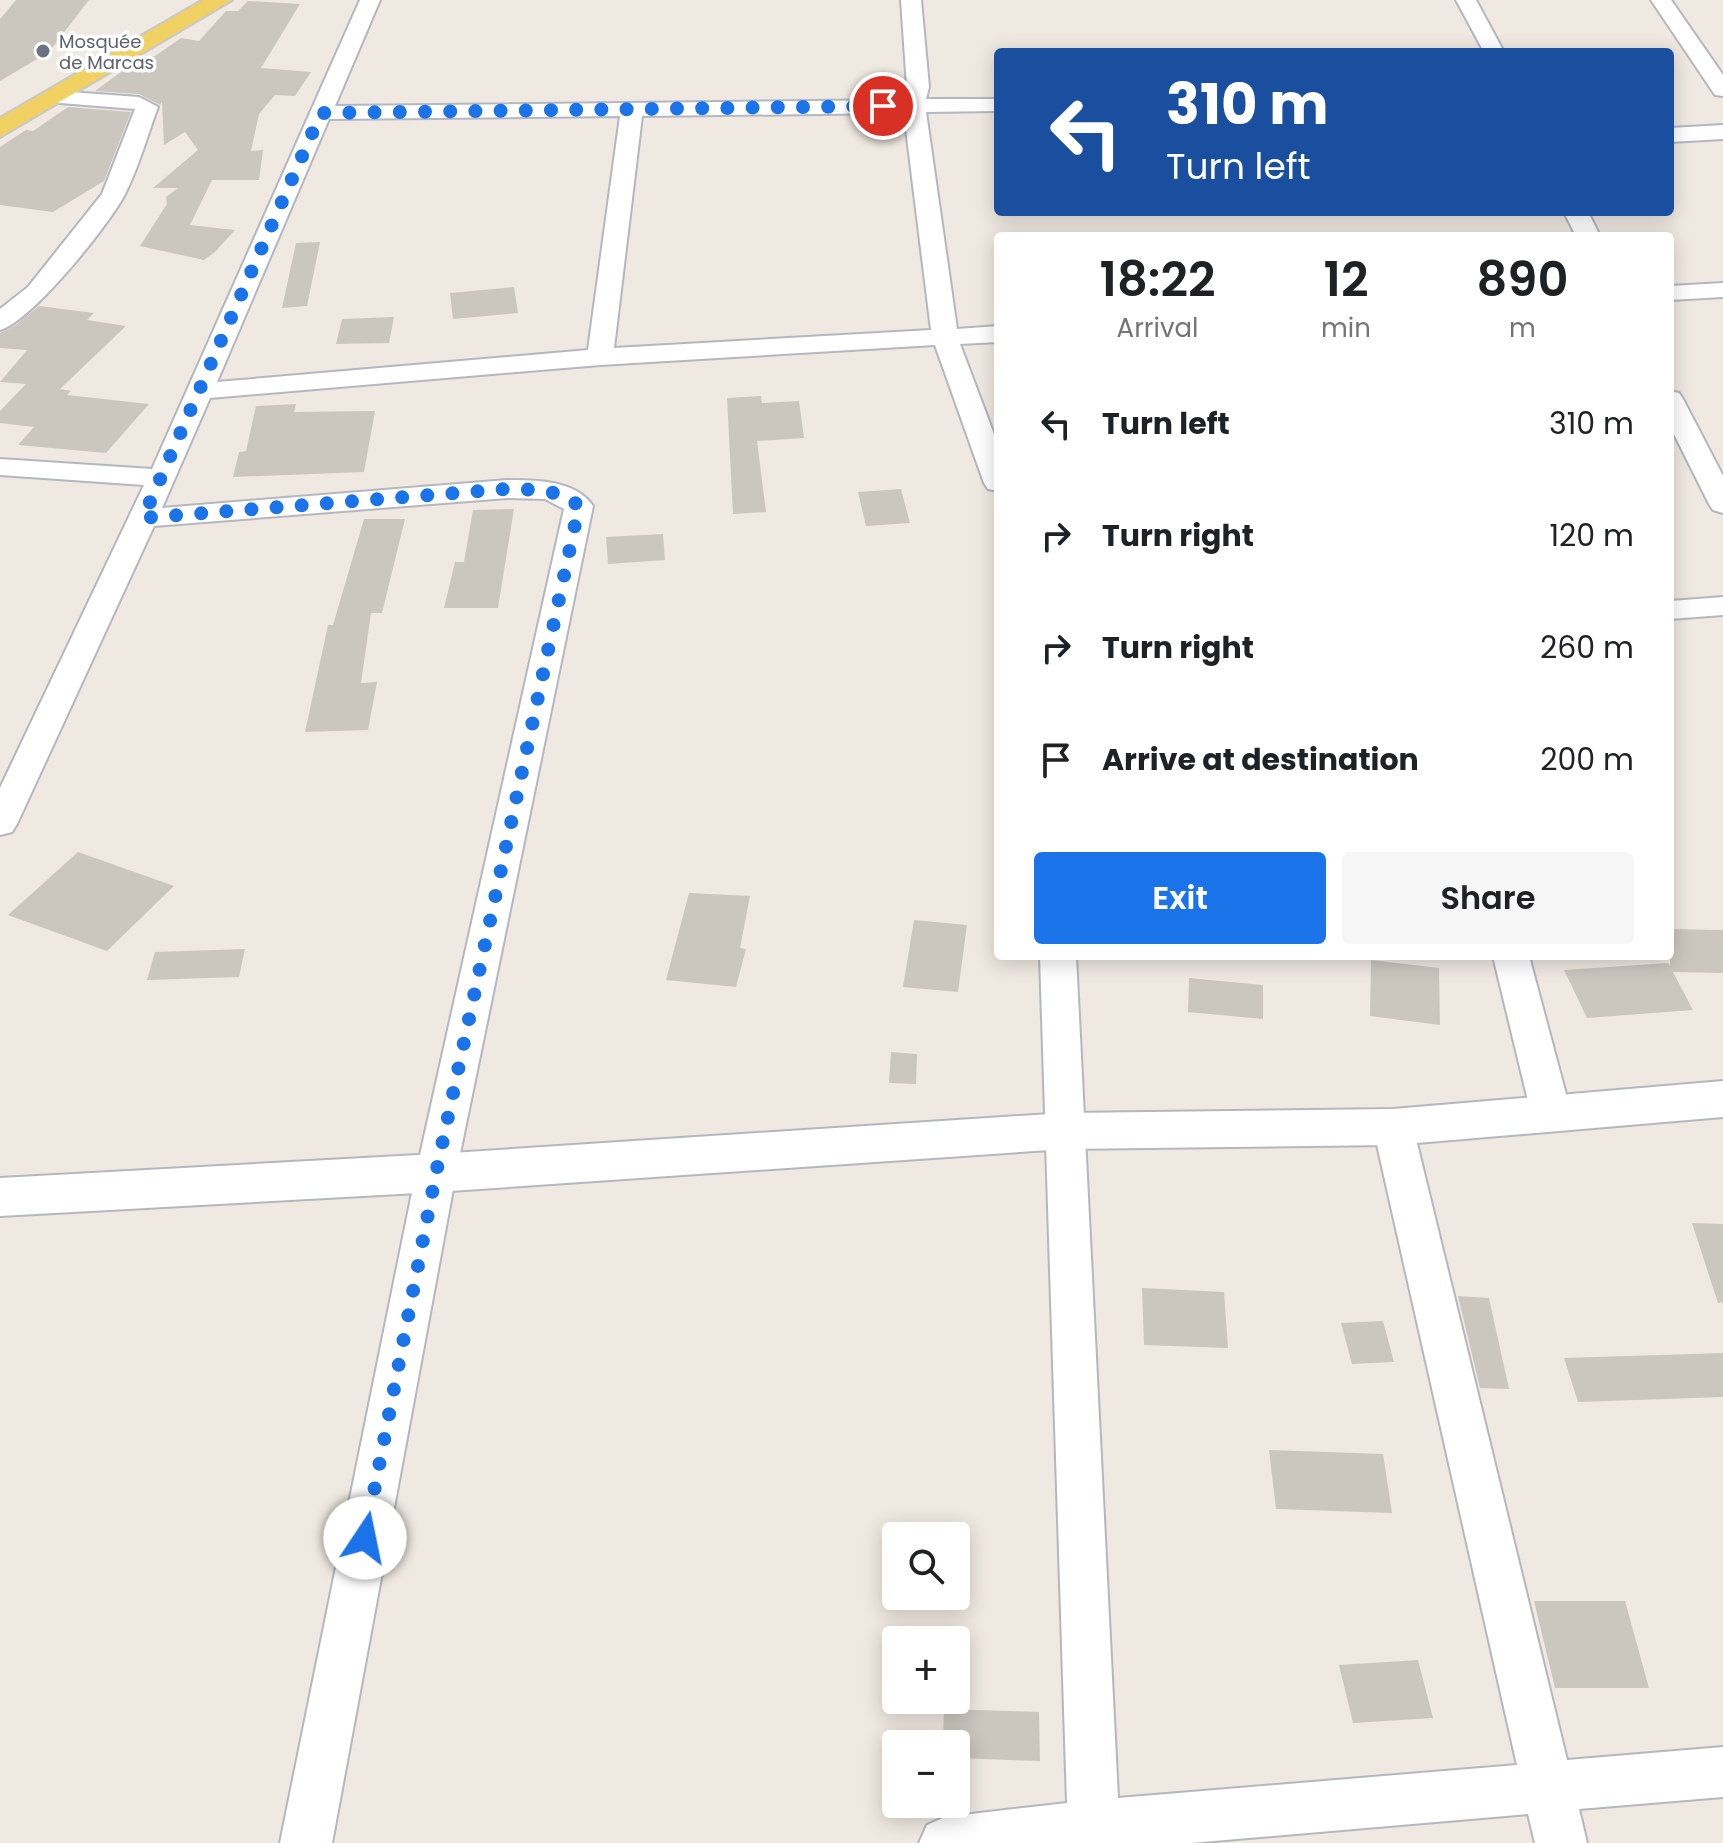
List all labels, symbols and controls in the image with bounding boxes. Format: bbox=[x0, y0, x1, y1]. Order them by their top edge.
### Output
place label: Mosquée de Marcas bbox=[59, 29, 154, 75]
marker: Mosquée de Marcas bbox=[34, 42, 52, 60]
text: 310 m bbox=[1166, 65, 1329, 144]
pin bbox=[849, 72, 917, 140]
icon: left bbox=[1034, 80, 1138, 184]
icon: arrive bbox=[861, 84, 905, 128]
text: Turn left bbox=[1166, 141, 1311, 192]
text: 18:22 bbox=[1100, 246, 1216, 313]
text: 12 bbox=[1324, 246, 1368, 313]
text: 890 bbox=[1476, 246, 1568, 313]
text: Arrival bbox=[1117, 310, 1198, 346]
text: min bbox=[1321, 310, 1371, 346]
text: m bbox=[1509, 310, 1536, 346]
icon: left bbox=[1034, 402, 1078, 446]
text: Turn left bbox=[1102, 402, 1230, 445]
text: 310 m bbox=[1549, 402, 1634, 445]
icon: right bbox=[1034, 514, 1078, 558]
text: Turn right bbox=[1102, 514, 1254, 557]
text: 120 m bbox=[1549, 514, 1634, 557]
icon: right bbox=[1034, 626, 1078, 670]
text: Turn right bbox=[1102, 626, 1254, 669]
text: 260 m bbox=[1540, 626, 1634, 669]
icon: arrive bbox=[1034, 738, 1078, 782]
text: Arrive at destination bbox=[1102, 738, 1419, 781]
text: 200 m bbox=[1540, 738, 1634, 781]
button: Exit bbox=[1034, 852, 1326, 944]
button: Share bbox=[1342, 852, 1634, 944]
position arrow bbox=[323, 1496, 407, 1580]
map controls bbox=[882, 1522, 970, 1818]
button: search bbox=[882, 1522, 970, 1610]
button: + bbox=[882, 1626, 970, 1714]
button: − bbox=[882, 1730, 970, 1818]

